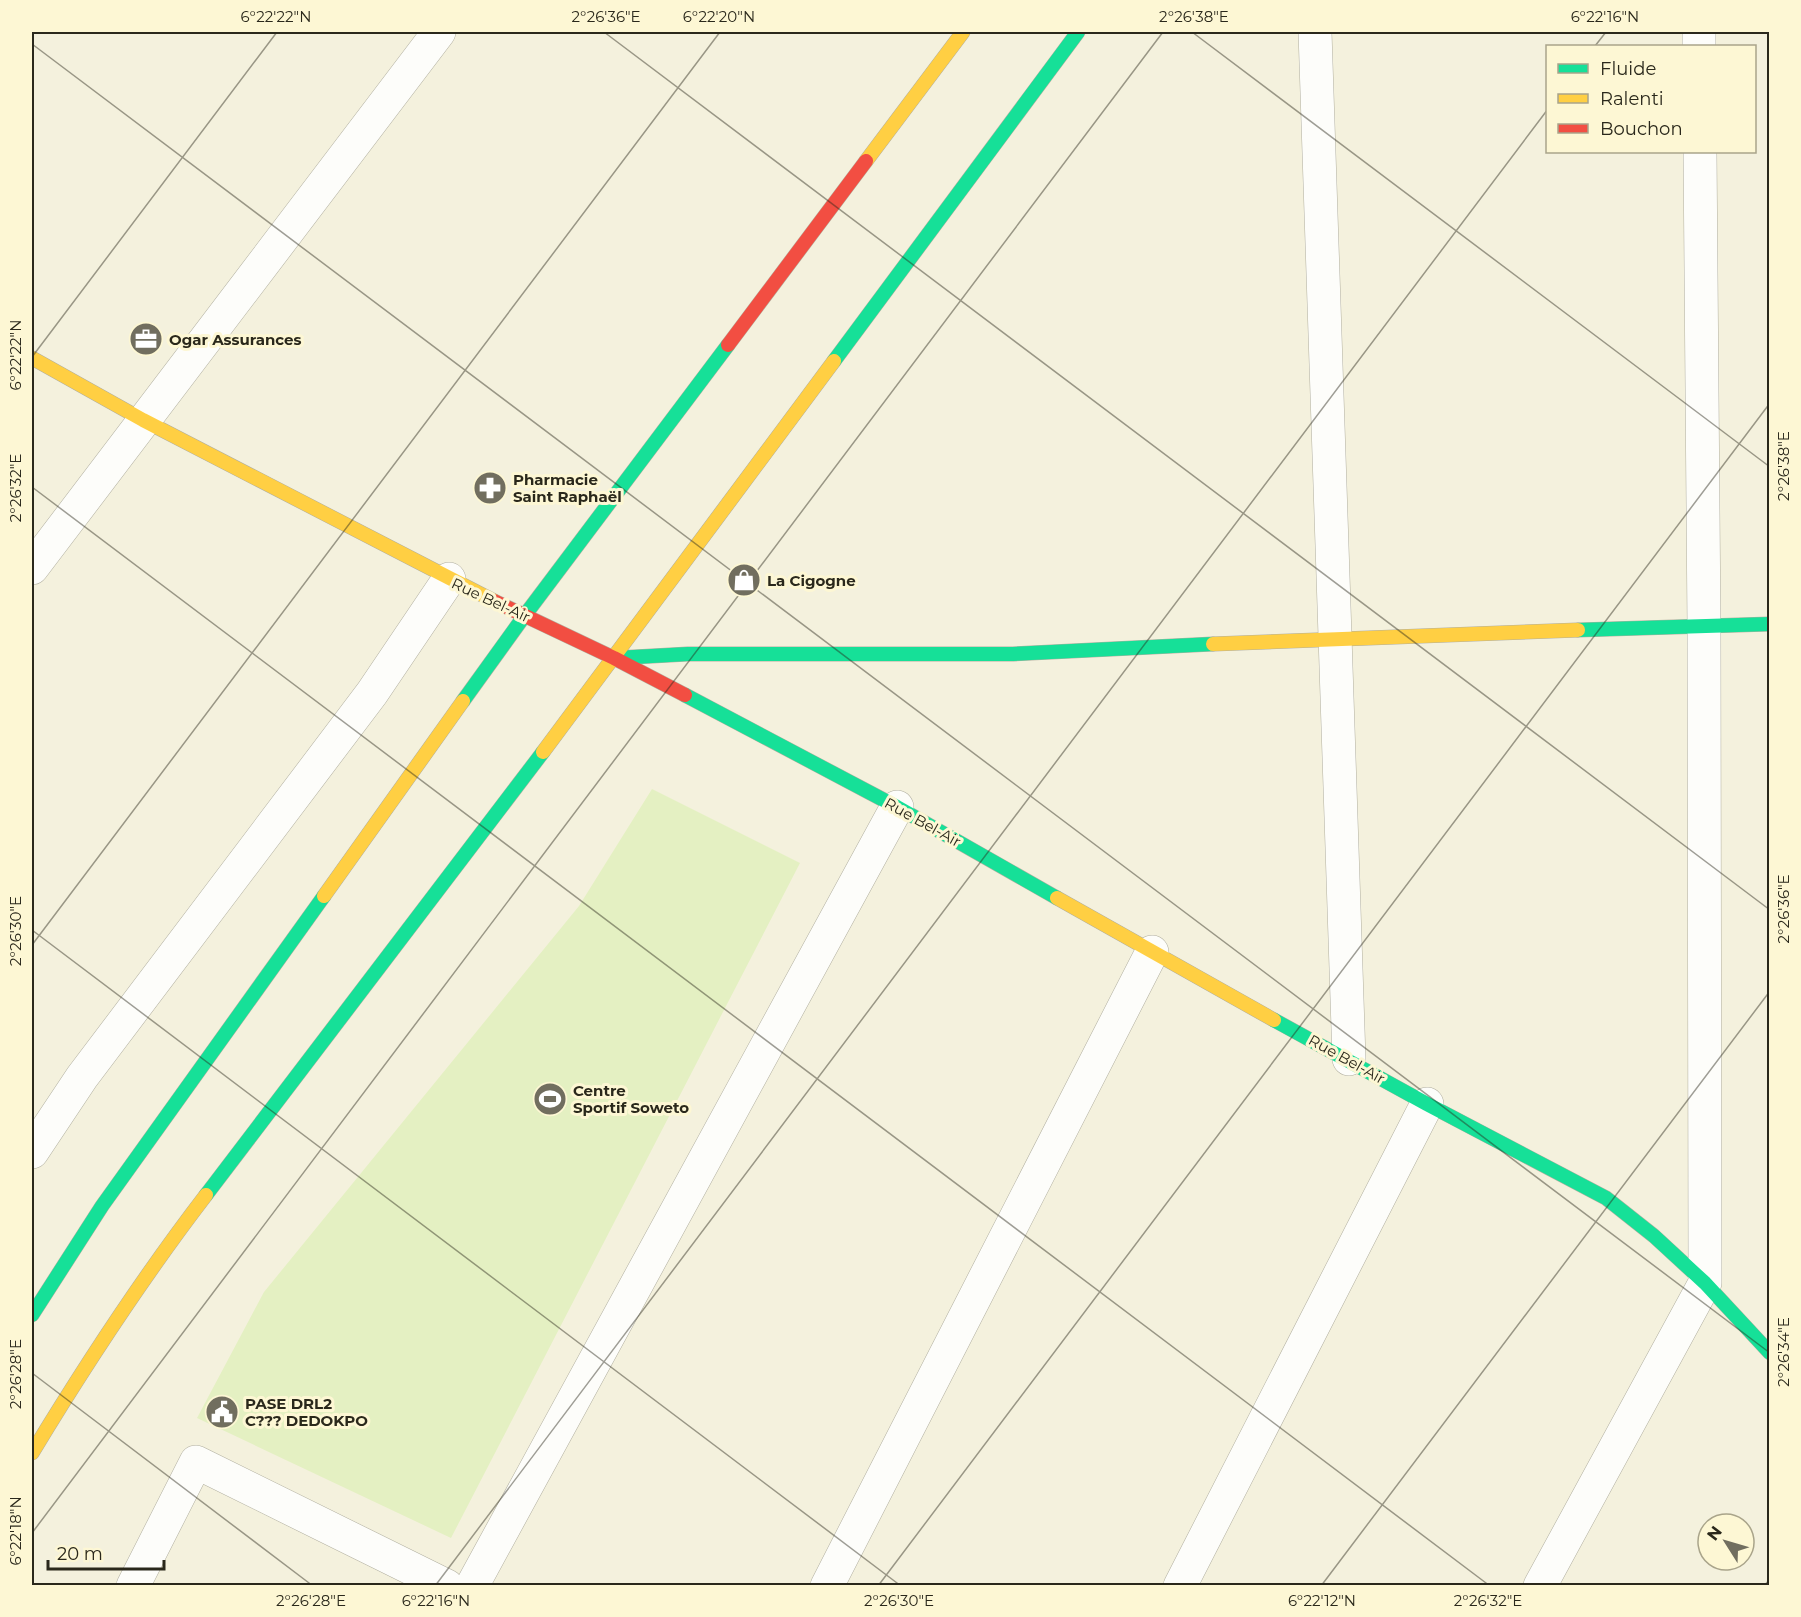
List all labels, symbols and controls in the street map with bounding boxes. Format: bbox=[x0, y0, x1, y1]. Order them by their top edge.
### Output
text: 6°22'22"N bbox=[241, 7, 311, 26]
text: 2°26'36"E bbox=[571, 7, 641, 26]
text: 6°22'20"N bbox=[683, 7, 755, 26]
text: 2°26'38"E bbox=[1159, 7, 1229, 26]
text: 6°22'16"N bbox=[1571, 7, 1639, 26]
legend bbox=[1546, 45, 1756, 153]
text: Fluide bbox=[1600, 58, 1656, 80]
text: Ralenti bbox=[1600, 88, 1664, 110]
text: Bouchon bbox=[1600, 118, 1683, 140]
text: 6°22'22"N bbox=[6, 320, 25, 390]
office icon: Ogar Assurances bbox=[128, 321, 164, 357]
place label: Ogar Assurances bbox=[169, 330, 302, 349]
text: 2°26'38"E bbox=[1774, 431, 1793, 501]
text: 2°26'32"E bbox=[6, 454, 25, 522]
pharmacy icon: Pharmacie Saint Raphaël bbox=[472, 470, 508, 506]
place label: Pharmacie Saint Raphaël bbox=[513, 470, 622, 506]
shop icon: La Cigogne bbox=[726, 562, 762, 598]
place label: La Cigogne bbox=[767, 571, 856, 590]
street label: Rue Bel-Air bbox=[449, 574, 533, 626]
street label: Rue Bel-Air bbox=[881, 793, 965, 851]
text: 2°26'36"E bbox=[1774, 874, 1793, 944]
text: 2°26'30"E bbox=[6, 896, 25, 966]
street label: Rue Bel-Air bbox=[1305, 1030, 1389, 1088]
sports icon: Centre Sportif Soweto bbox=[532, 1081, 568, 1117]
place label: Centre Sportif Soweto bbox=[573, 1081, 689, 1117]
text: 2°26'34"E bbox=[1774, 1317, 1793, 1387]
text: 2°26'28"E bbox=[6, 1339, 25, 1409]
public building icon: PASE DRL2 C??? DEDOKPO bbox=[204, 1394, 240, 1430]
place label: PASE DRL2 C??? DEDOKPO bbox=[245, 1394, 368, 1430]
text: 6°22'18"N bbox=[6, 1496, 25, 1566]
north arrow bbox=[1696, 1512, 1756, 1572]
text: N bbox=[1703, 1522, 1726, 1544]
scale bar bbox=[48, 1533, 164, 1571]
text: 20 m bbox=[57, 1543, 103, 1565]
text: 2°26'28"E bbox=[276, 1591, 346, 1610]
text: 6°22'16"N bbox=[402, 1591, 470, 1610]
text: 2°26'30"E bbox=[864, 1591, 934, 1610]
text: 6°22'12"N bbox=[1288, 1591, 1356, 1610]
text: 2°26'32"E bbox=[1454, 1591, 1522, 1610]

